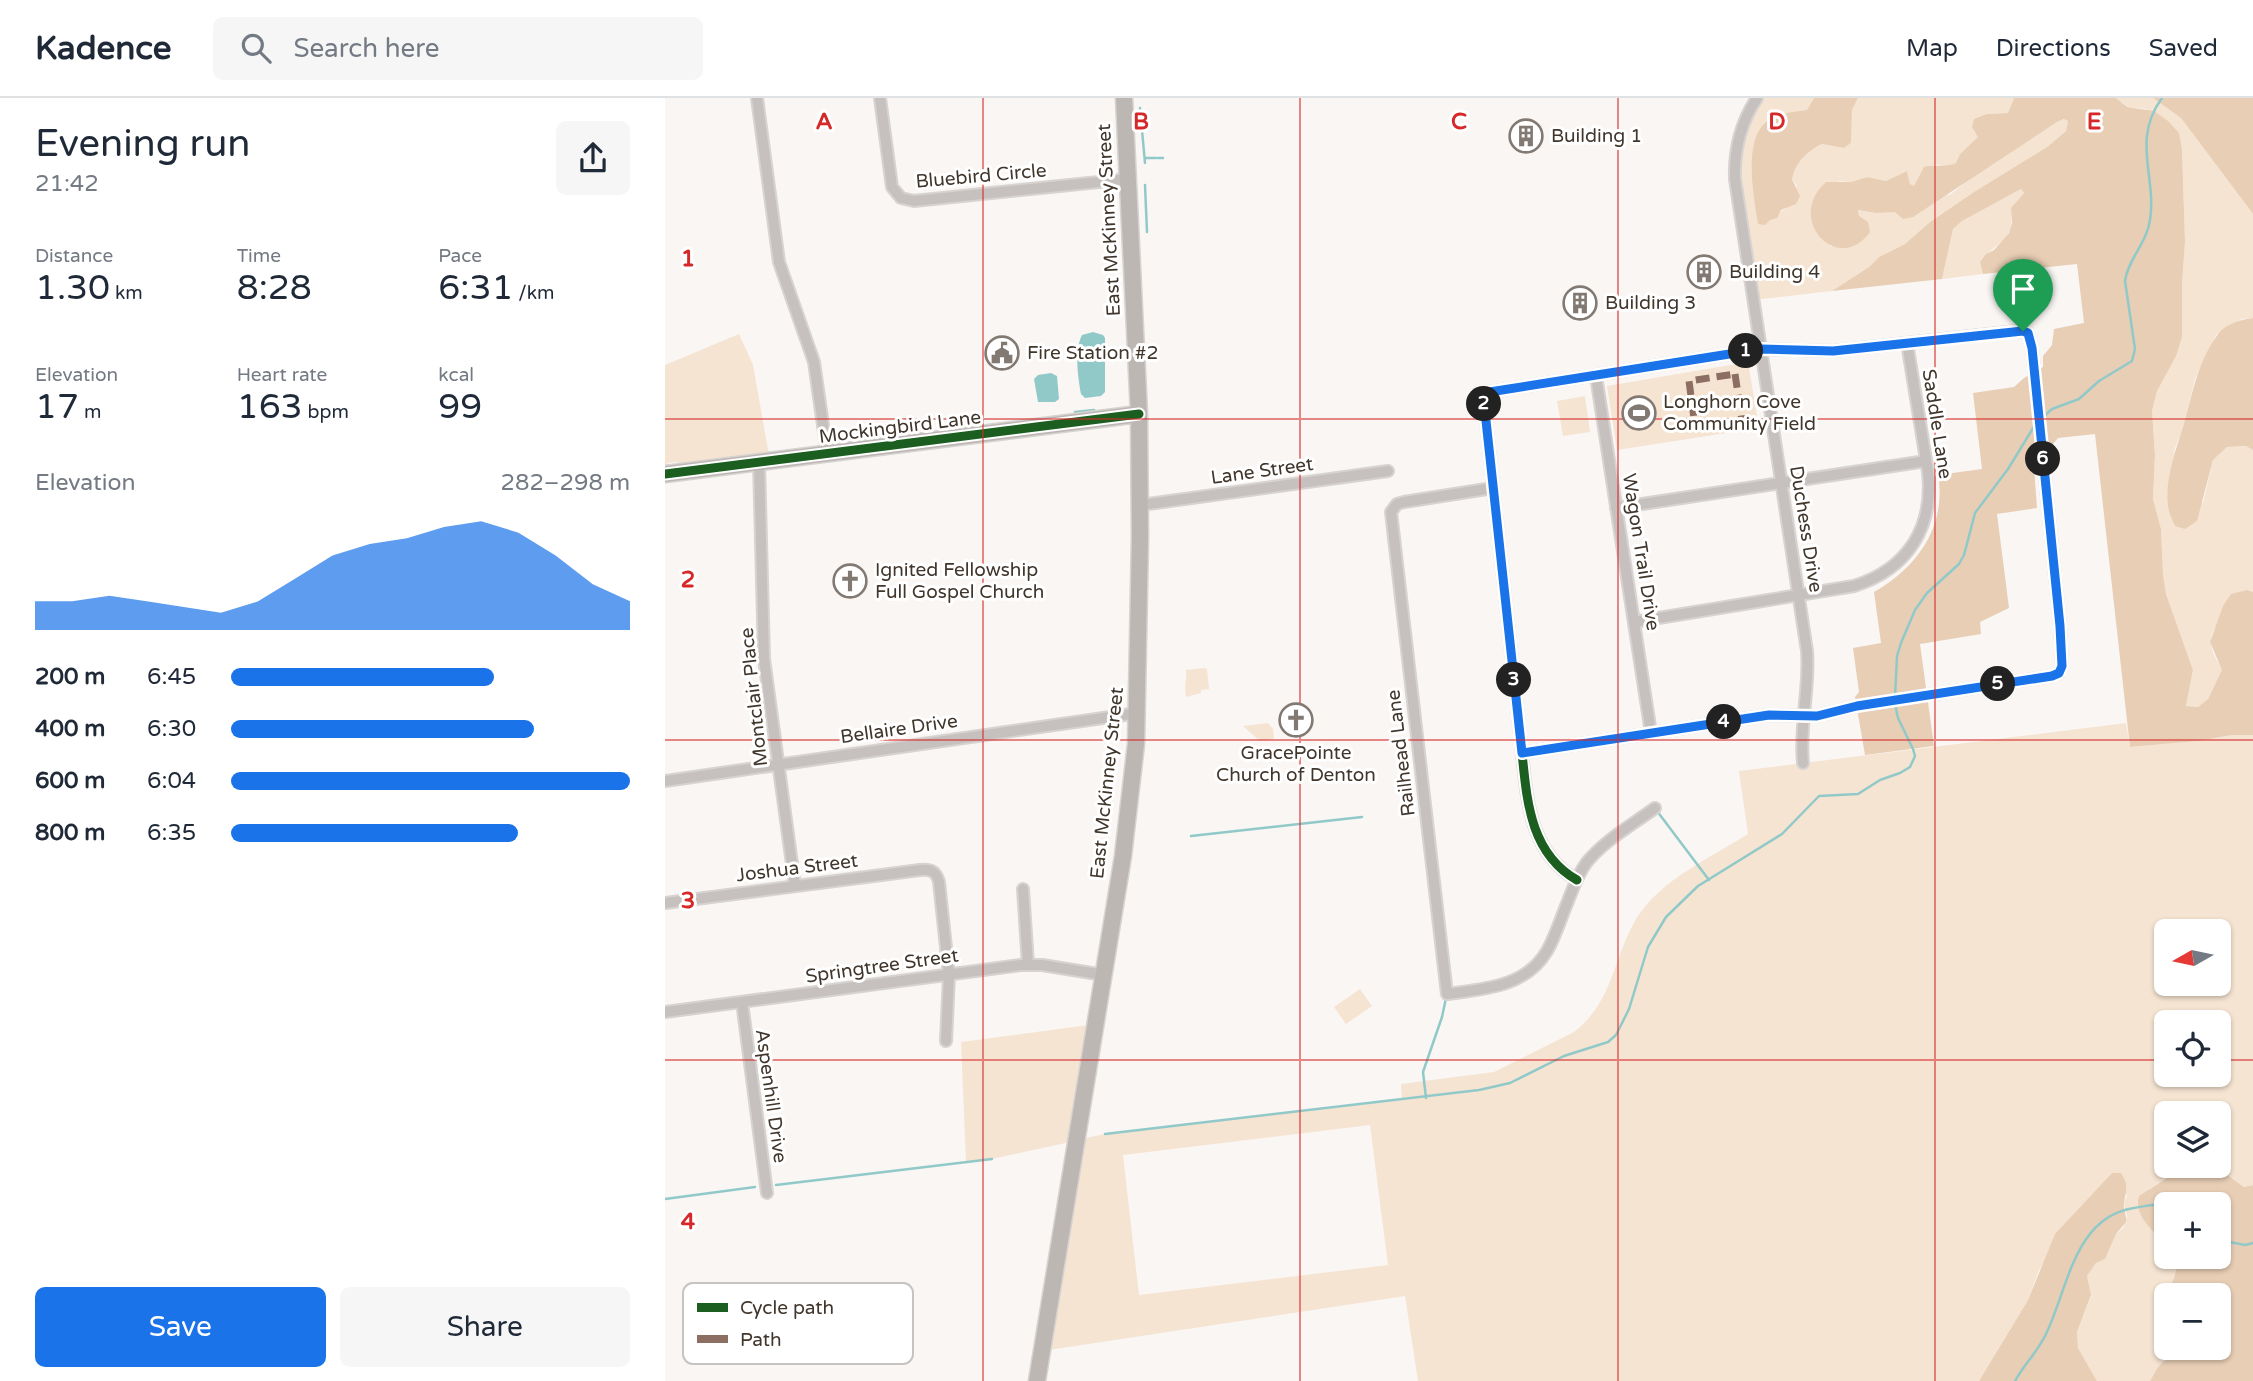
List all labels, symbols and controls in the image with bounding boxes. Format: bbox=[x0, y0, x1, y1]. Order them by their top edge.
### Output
search box bbox=[213, 17, 703, 80]
text: Kadence bbox=[35, 29, 171, 68]
icon: search bbox=[237, 29, 275, 67]
text: Search here bbox=[293, 33, 440, 64]
text: Map bbox=[1906, 34, 1958, 63]
text: Directions bbox=[1996, 34, 2111, 63]
text: Saved bbox=[2149, 34, 2218, 63]
text: A bbox=[815, 108, 833, 136]
text: B bbox=[1133, 108, 1149, 136]
text: C bbox=[1451, 108, 1467, 136]
text: D bbox=[1768, 108, 1786, 136]
text: E bbox=[2087, 108, 2101, 136]
building icon: Building 1 bbox=[1507, 117, 1545, 155]
text: Evening run bbox=[35, 121, 250, 167]
button: share bbox=[556, 121, 630, 195]
street label: East McKinney Street bbox=[1093, 123, 1125, 317]
place label: Building 1 bbox=[1551, 125, 1642, 147]
street label: Bluebird Circle bbox=[915, 159, 1047, 193]
text: 21:42 bbox=[35, 170, 99, 198]
text: Distance bbox=[35, 245, 113, 267]
text: Time bbox=[237, 245, 281, 267]
text: Pace bbox=[438, 245, 482, 267]
text: 1 bbox=[681, 245, 695, 273]
building icon: Building 4 bbox=[1685, 253, 1723, 291]
pin bbox=[1993, 259, 2053, 331]
place label: Building 4 bbox=[1729, 261, 1820, 283]
text: 1.30 bbox=[35, 267, 110, 309]
text: 8:28 bbox=[237, 267, 312, 309]
text: 6:31 bbox=[438, 267, 513, 309]
icon: arrive bbox=[2004, 270, 2042, 308]
text: km bbox=[110, 282, 143, 304]
text: /km bbox=[513, 282, 555, 304]
building icon: Building 3 bbox=[1561, 284, 1599, 322]
place label: Building 3 bbox=[1605, 292, 1696, 314]
public building icon: Fire Station #2 bbox=[983, 334, 1021, 372]
pin: 1 bbox=[1729, 334, 1763, 368]
text: 1 bbox=[1740, 339, 1751, 361]
place label: Fire Station #2 bbox=[1027, 342, 1158, 364]
text: Elevation bbox=[35, 364, 118, 386]
text: Heart rate bbox=[237, 364, 327, 386]
text: kcal bbox=[438, 364, 474, 386]
street label: Saddle Lane bbox=[1917, 368, 1957, 480]
text: 17 bbox=[35, 386, 79, 428]
text: 163 bbox=[237, 386, 303, 428]
text: 99 bbox=[438, 386, 482, 428]
pin: 2 bbox=[1467, 386, 1501, 422]
place label: Longhorn Cove Community Field bbox=[1663, 391, 1816, 435]
text: 2 bbox=[1478, 392, 1489, 414]
sports icon: Longhorn Cove Community Field bbox=[1620, 394, 1658, 432]
text: m bbox=[79, 401, 101, 423]
text: bpm bbox=[303, 401, 349, 423]
street label: Mockingbird Lane bbox=[818, 406, 982, 448]
pin: 6 bbox=[2025, 442, 2061, 476]
text: 6 bbox=[2037, 447, 2048, 469]
street label: Lane Street bbox=[1209, 453, 1315, 489]
street label: Duchess Drive bbox=[1785, 464, 1827, 594]
text: Elevation bbox=[35, 469, 136, 497]
text: 282–298 m bbox=[501, 469, 630, 497]
street label: Wagon Trail Drive bbox=[1618, 472, 1664, 632]
place label: Ignited Fellowship Full Gospel Church bbox=[875, 559, 1044, 603]
church icon: Ignited Fellowship Full Gospel Church bbox=[831, 562, 869, 600]
text: 2 bbox=[681, 566, 695, 594]
street label: Montclair Place bbox=[736, 626, 772, 768]
pin: 3 bbox=[1497, 662, 1531, 698]
text: 200 m bbox=[35, 663, 105, 691]
text: 6:45 bbox=[147, 663, 196, 691]
pin: 5 bbox=[1981, 666, 2015, 702]
text: 3 bbox=[1508, 668, 1519, 690]
text: 5 bbox=[1992, 672, 2003, 694]
street label: East McKinney Street bbox=[1086, 686, 1128, 880]
street label: Railhead Lane bbox=[1382, 688, 1420, 818]
church icon: GracePointe Church of Denton bbox=[1277, 701, 1315, 739]
pin: 4 bbox=[1707, 704, 1741, 740]
street label: Bellaire Drive bbox=[839, 710, 959, 748]
text: 4 bbox=[1718, 710, 1729, 732]
text: 400 m bbox=[35, 715, 105, 743]
text: 6:30 bbox=[147, 715, 196, 743]
place label: GracePointe Church of Denton bbox=[1216, 742, 1376, 786]
text: 600 m bbox=[35, 767, 105, 795]
text: 6:04 bbox=[147, 767, 196, 795]
text: 800 m bbox=[35, 819, 105, 847]
text: 6:35 bbox=[147, 819, 196, 847]
street label: Joshua Street bbox=[735, 850, 859, 886]
text: 3 bbox=[681, 887, 695, 915]
north arrow bbox=[2154, 919, 2231, 996]
map controls bbox=[2154, 919, 2231, 1360]
street label: Springtree Street bbox=[804, 944, 960, 988]
button: locate bbox=[2154, 1010, 2231, 1087]
street label: Aspenhill Drive bbox=[751, 1028, 791, 1164]
button: layers bbox=[2154, 1101, 2231, 1178]
button: + bbox=[2154, 1192, 2231, 1269]
text: 4 bbox=[681, 1208, 696, 1236]
legend bbox=[683, 1283, 913, 1364]
button: − bbox=[2154, 1283, 2231, 1360]
button: Save bbox=[35, 1287, 326, 1367]
button: Share bbox=[340, 1287, 630, 1367]
text: Cycle path bbox=[740, 1297, 834, 1319]
text: Path bbox=[740, 1329, 782, 1351]

